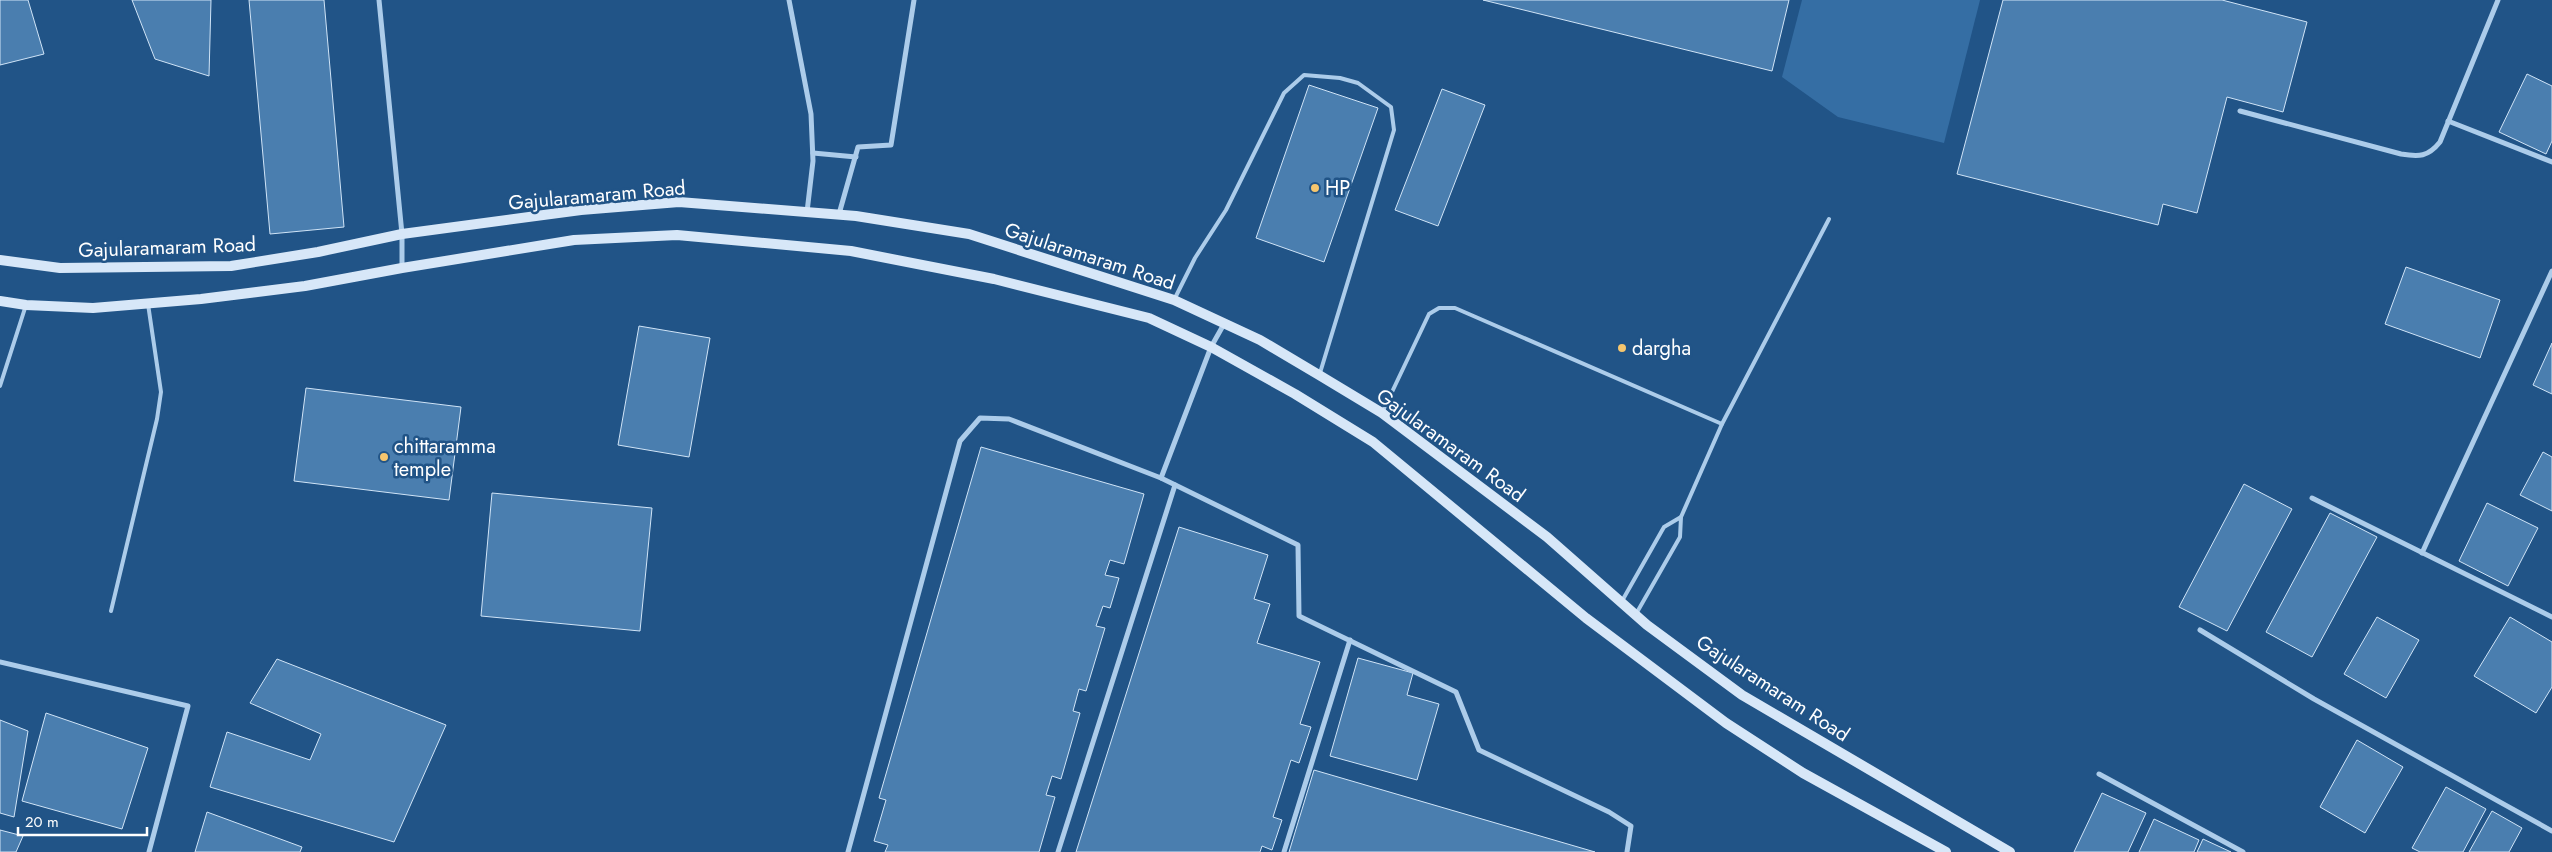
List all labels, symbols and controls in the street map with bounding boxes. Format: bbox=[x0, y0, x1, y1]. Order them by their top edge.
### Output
street label: Gajularamaram Road bbox=[507, 173, 687, 218]
place label: HP bbox=[1325, 174, 1350, 203]
marker: HP bbox=[1309, 182, 1321, 194]
street label: Gajularamaram Road bbox=[1001, 215, 1179, 298]
street label: Gajularamaram Road bbox=[78, 230, 256, 265]
place label: dargha bbox=[1632, 334, 1691, 363]
marker: dargha bbox=[1616, 342, 1628, 354]
street label: Gajularamaram Road bbox=[1370, 381, 1531, 509]
place label: chittaramma temple bbox=[394, 432, 496, 484]
marker: chittaramma temple bbox=[378, 451, 390, 463]
street label: Gajularamaram Road bbox=[1690, 628, 1855, 749]
scale bar bbox=[18, 804, 146, 836]
text: 20 m bbox=[25, 811, 59, 833]

